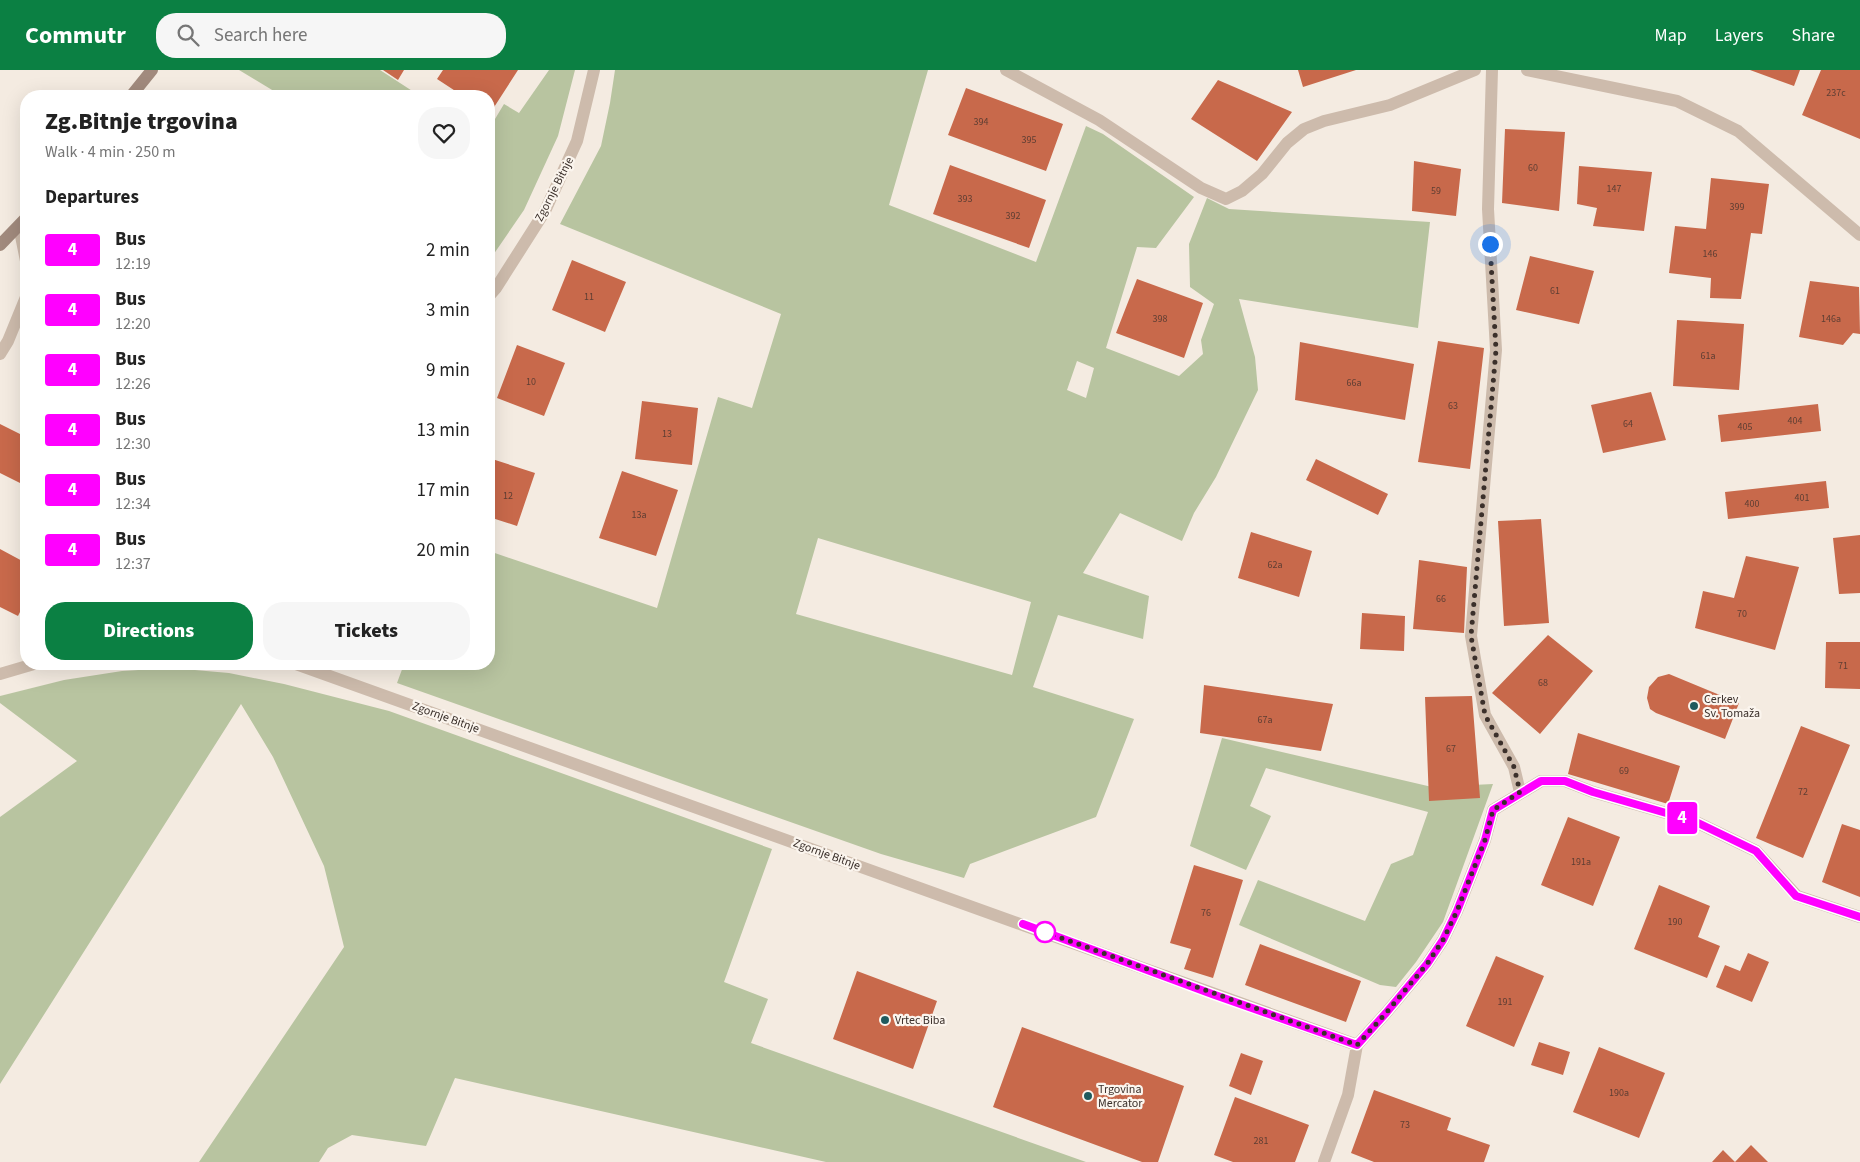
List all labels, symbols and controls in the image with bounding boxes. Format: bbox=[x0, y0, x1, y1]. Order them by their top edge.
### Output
search box bbox=[156, 13, 506, 58]
text: Commutr bbox=[25, 18, 126, 53]
icon: search bbox=[174, 21, 202, 49]
text: Search here bbox=[214, 22, 308, 49]
text: Map bbox=[1655, 23, 1687, 48]
text: Layers bbox=[1715, 23, 1764, 48]
text: Share bbox=[1792, 23, 1835, 48]
house number: 237c bbox=[1826, 86, 1846, 100]
text: Zg.Bitnje trgovina bbox=[45, 104, 238, 139]
button: heart bbox=[418, 107, 470, 159]
house number: 394 bbox=[974, 115, 988, 129]
house number: 395 bbox=[1022, 133, 1036, 147]
text: Walk · 4 min · 250 m bbox=[45, 141, 176, 163]
street label: Zgornje Bitnje bbox=[531, 154, 578, 224]
house number: 60 bbox=[1528, 161, 1538, 175]
house number: 147 bbox=[1607, 182, 1621, 196]
text: Departures bbox=[45, 184, 139, 211]
house number: 59 bbox=[1431, 184, 1441, 198]
house number: 393 bbox=[958, 192, 972, 206]
house number: 399 bbox=[1730, 200, 1744, 214]
house number: 392 bbox=[1006, 209, 1020, 223]
text: Bus bbox=[115, 226, 146, 253]
your location bbox=[1478, 232, 1503, 257]
text: 4 bbox=[68, 237, 77, 262]
text: 2 min bbox=[426, 237, 470, 264]
house number: 146 bbox=[1703, 247, 1717, 261]
text: 12:19 bbox=[115, 253, 151, 275]
house number: 61 bbox=[1550, 284, 1560, 298]
text: Bus bbox=[115, 286, 146, 313]
house number: 11 bbox=[584, 290, 594, 304]
text: 4 bbox=[68, 297, 77, 322]
text: 3 min bbox=[426, 297, 470, 324]
house number: 398 bbox=[1153, 312, 1167, 326]
house number: 146a bbox=[1821, 312, 1841, 326]
text: 12:20 bbox=[115, 313, 151, 335]
text: Bus bbox=[115, 346, 146, 373]
house number: 61a bbox=[1701, 349, 1715, 363]
text: 4 bbox=[68, 357, 77, 382]
text: 9 min bbox=[426, 357, 470, 384]
text: 12:26 bbox=[115, 373, 151, 395]
house number: 10 bbox=[526, 375, 536, 389]
house number: 66a bbox=[1347, 376, 1361, 390]
house number: 63 bbox=[1448, 399, 1458, 413]
text: Bus bbox=[115, 406, 146, 433]
house number: 404 bbox=[1788, 414, 1802, 428]
text: 4 bbox=[68, 417, 77, 442]
text: 13 min bbox=[416, 417, 470, 444]
house number: 64 bbox=[1623, 417, 1633, 431]
house number: 405 bbox=[1738, 420, 1752, 434]
house number: 13 bbox=[662, 427, 672, 441]
text: 12:30 bbox=[115, 433, 151, 455]
text: Bus bbox=[115, 466, 146, 493]
text: 4 bbox=[68, 477, 77, 502]
text: 17 min bbox=[416, 477, 470, 504]
house number: 12 bbox=[503, 489, 513, 503]
house number: 401 bbox=[1795, 491, 1809, 505]
text: 12:34 bbox=[115, 493, 151, 515]
house number: 400 bbox=[1745, 497, 1759, 511]
house number: 13a bbox=[632, 508, 646, 522]
text: Bus bbox=[115, 526, 146, 553]
text: 4 bbox=[68, 537, 77, 562]
text: 20 min bbox=[416, 537, 470, 564]
text: 12:37 bbox=[115, 553, 151, 575]
house number: 62a bbox=[1268, 558, 1282, 572]
house number: 66 bbox=[1436, 592, 1446, 606]
button: Directions bbox=[45, 602, 253, 660]
button: Tickets bbox=[263, 602, 470, 660]
house number: 70 bbox=[1737, 607, 1747, 621]
house number: 71 bbox=[1838, 659, 1848, 673]
house number: 68 bbox=[1538, 676, 1548, 690]
place label: Cerkev Sv. Tomaža bbox=[1704, 691, 1760, 722]
street label: Zgornje Bitnje bbox=[410, 697, 482, 737]
marker: Cerkev Sv. Tomaža bbox=[1688, 700, 1700, 712]
house number: 67a bbox=[1258, 713, 1272, 727]
house number: 67 bbox=[1446, 742, 1456, 756]
house number: 69 bbox=[1619, 764, 1629, 778]
house number: 72 bbox=[1798, 785, 1808, 799]
line badge: 4 bbox=[1666, 802, 1698, 834]
text: 4 bbox=[1677, 805, 1687, 830]
street label: Zgornje Bitnje bbox=[791, 834, 863, 874]
house number: 191a bbox=[1571, 855, 1591, 869]
house number: 76 bbox=[1201, 906, 1211, 920]
house number: 190 bbox=[1668, 915, 1682, 929]
unlabelled marker bbox=[1034, 921, 1056, 943]
house number: 191 bbox=[1498, 995, 1512, 1009]
place label: Vrtec Biba bbox=[895, 1012, 945, 1029]
marker: Vrtec Biba bbox=[879, 1014, 891, 1026]
place label: Trgovina Mercator bbox=[1098, 1081, 1143, 1112]
house number: 190a bbox=[1609, 1086, 1629, 1100]
marker: Trgovina Mercator bbox=[1082, 1090, 1094, 1102]
house number: 73 bbox=[1400, 1118, 1410, 1132]
house number: 281 bbox=[1254, 1134, 1268, 1148]

